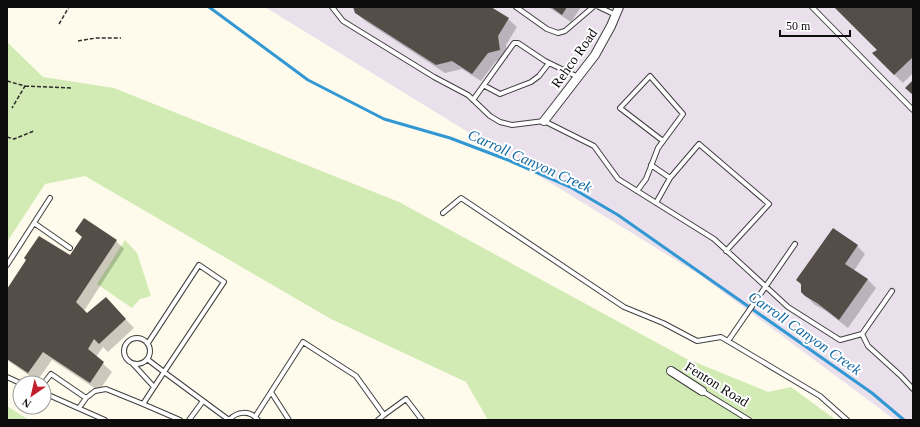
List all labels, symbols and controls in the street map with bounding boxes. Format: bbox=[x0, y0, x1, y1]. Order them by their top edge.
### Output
scale bar bbox=[780, 12, 850, 38]
text: 50 m bbox=[786, 19, 811, 33]
street label: Rehco Road bbox=[549, 26, 600, 91]
water label: Carroll Canyon Creek bbox=[466, 126, 595, 196]
water label: Carroll Canyon Creek bbox=[746, 288, 865, 378]
street label: Fenton Road bbox=[682, 359, 751, 410]
north arrow bbox=[12, 375, 52, 415]
text: N bbox=[20, 396, 33, 410]

